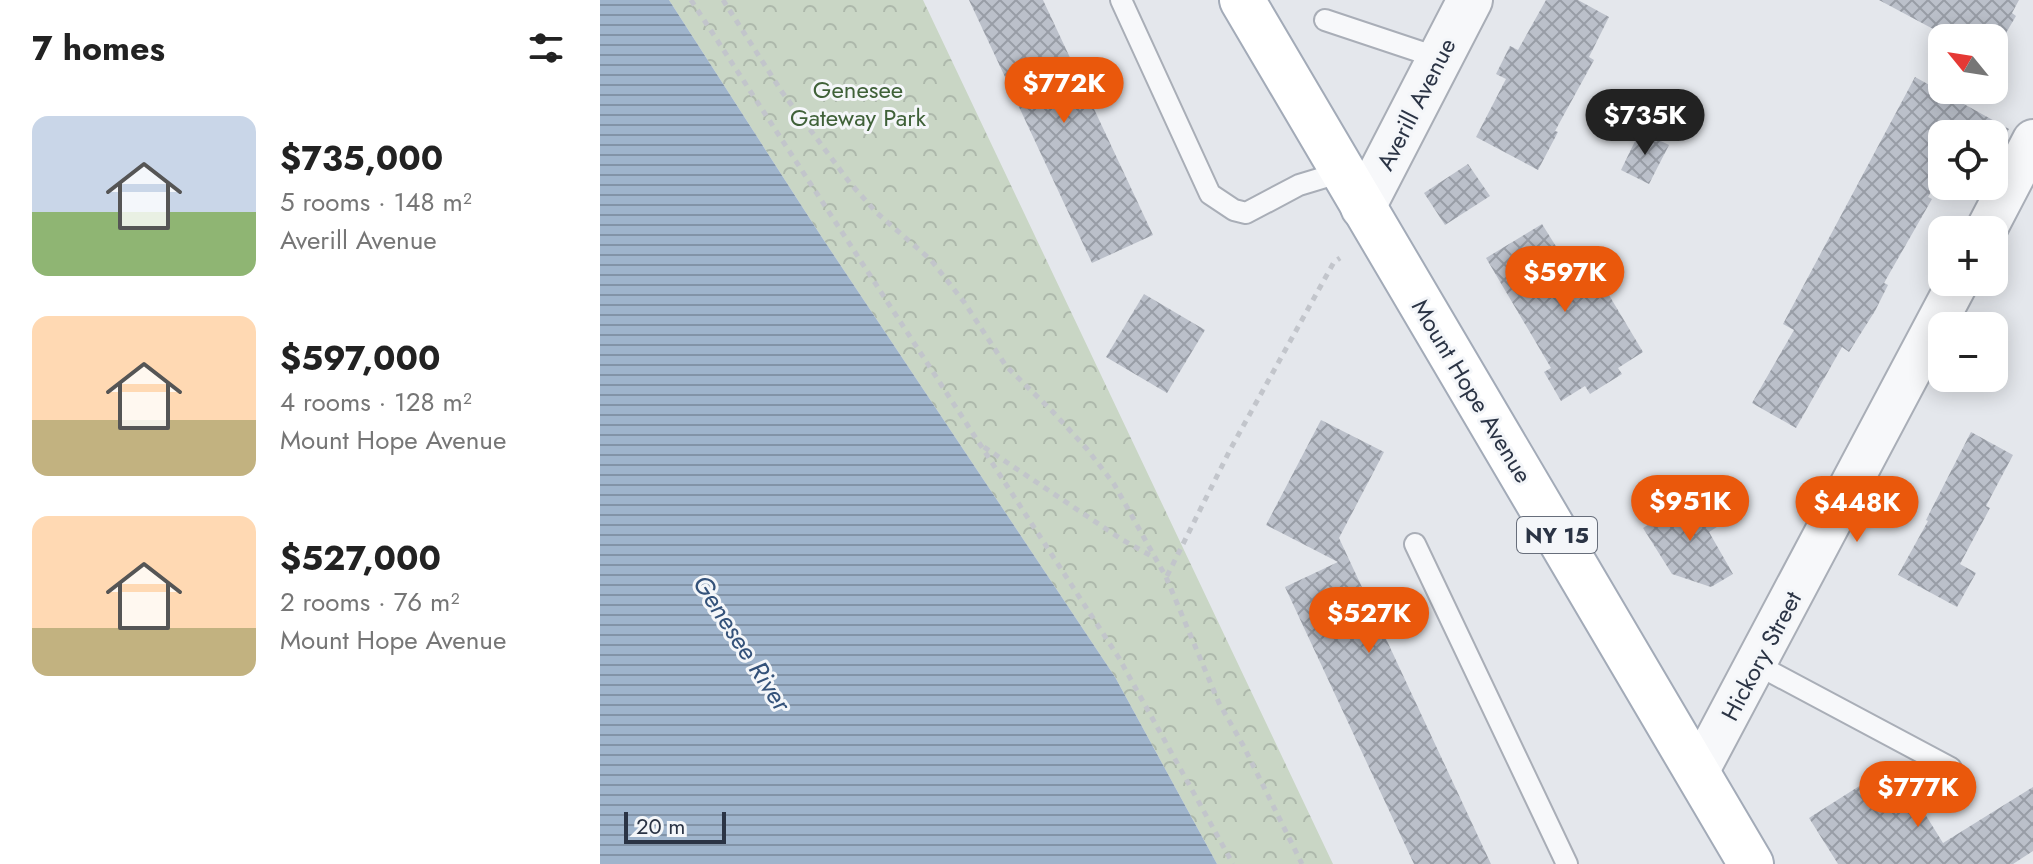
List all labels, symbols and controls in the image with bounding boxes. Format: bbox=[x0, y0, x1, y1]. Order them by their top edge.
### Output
text: 7 homes bbox=[32, 24, 165, 73]
north arrow bbox=[1928, 24, 2008, 104]
map controls bbox=[1928, 24, 2008, 392]
icon: filters bbox=[524, 26, 568, 70]
street label: Averill Avenue bbox=[1368, 32, 1464, 176]
pin: $772K bbox=[1008, 57, 1120, 125]
text: $772K bbox=[1023, 64, 1105, 102]
park label: Genesee Gateway Park bbox=[790, 72, 927, 135]
pin: $735K bbox=[1589, 89, 1701, 157]
text: $735K bbox=[1604, 96, 1686, 134]
button: locate bbox=[1928, 120, 2008, 200]
text: $735,000 bbox=[280, 134, 443, 183]
icon: home bbox=[96, 148, 192, 244]
text: 5 rooms · 148 m² bbox=[280, 183, 472, 221]
button: + bbox=[1928, 216, 2008, 296]
text: Averill Avenue bbox=[280, 221, 437, 259]
pin: $597K bbox=[1509, 246, 1621, 314]
text: $597K bbox=[1523, 253, 1607, 291]
street label: Mount Hope Avenue bbox=[1403, 292, 1541, 490]
button: − bbox=[1928, 312, 2008, 392]
text: $597,000 bbox=[280, 334, 440, 383]
icon: home bbox=[96, 348, 192, 444]
text: 4 rooms · 128 m² bbox=[280, 383, 472, 421]
text: Mount Hope Avenue bbox=[280, 421, 506, 459]
pin: $951K bbox=[1634, 475, 1746, 543]
pin: $448K bbox=[1801, 476, 1913, 544]
text: $951K bbox=[1649, 482, 1731, 520]
text: $448K bbox=[1814, 483, 1900, 521]
road number: NY 15 bbox=[1517, 517, 1597, 553]
text: $527,000 bbox=[280, 534, 441, 583]
icon: home bbox=[96, 548, 192, 644]
water label: Genesee River bbox=[684, 567, 801, 720]
text: 2 rooms · 76 m² bbox=[280, 583, 459, 621]
street label: Hickory Street bbox=[1712, 585, 1810, 727]
pin: $527K bbox=[1313, 587, 1425, 655]
text: $527K bbox=[1327, 594, 1411, 632]
text: Mount Hope Avenue bbox=[280, 621, 506, 659]
pin: $777K bbox=[1862, 761, 1974, 829]
text: $777K bbox=[1877, 768, 1959, 806]
scale bar bbox=[624, 808, 726, 844]
text: 20 m bbox=[636, 810, 685, 842]

